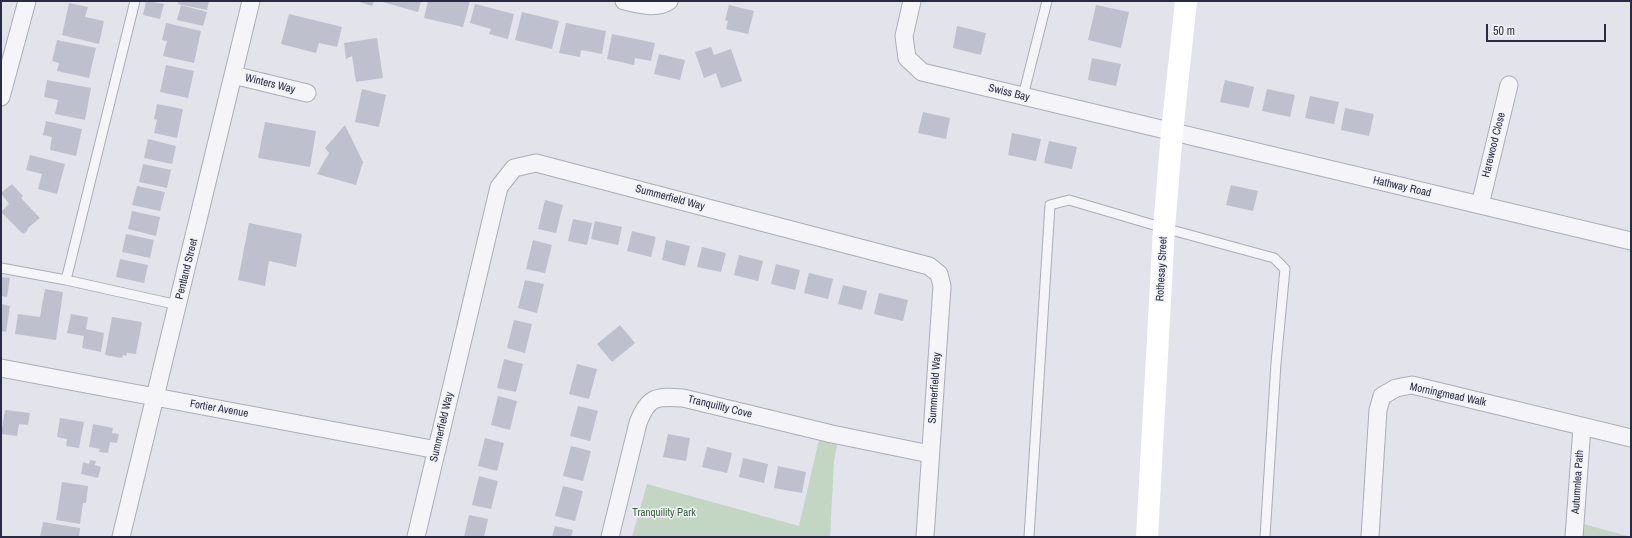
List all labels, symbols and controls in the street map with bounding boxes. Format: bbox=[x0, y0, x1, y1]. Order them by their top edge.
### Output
scale bar bbox=[1488, 16, 1608, 42]
text: 50 m bbox=[1493, 23, 1515, 39]
street label: Winters Way bbox=[244, 71, 296, 97]
street label: Swiss Bay bbox=[987, 82, 1031, 104]
street label: Harewood Close bbox=[1480, 111, 1508, 179]
street label: Hathway Road bbox=[1372, 174, 1432, 200]
street label: Summerfield Way bbox=[634, 182, 706, 214]
street label: Rothesay Street bbox=[1154, 236, 1170, 302]
street label: Pentland Street bbox=[173, 237, 201, 301]
street label: Summerfield Way bbox=[926, 352, 944, 424]
street label: Morningmead Walk bbox=[1409, 380, 1487, 410]
street label: Summerfield Way bbox=[428, 391, 456, 463]
street label: Tranquility Cove bbox=[686, 393, 754, 421]
street label: Fortier Avenue bbox=[189, 397, 249, 421]
street label: Autumnlea Path bbox=[1569, 450, 1587, 514]
park label: Tranquility Park bbox=[632, 506, 696, 520]

